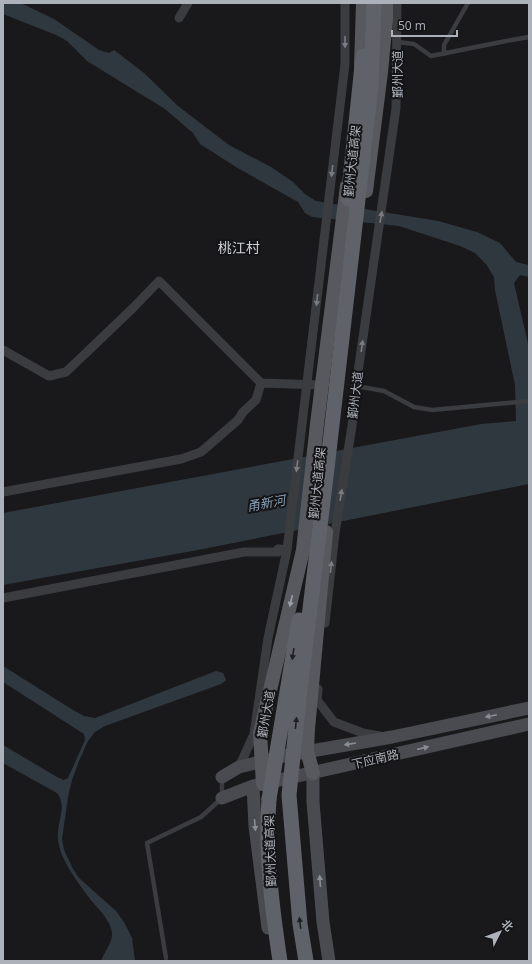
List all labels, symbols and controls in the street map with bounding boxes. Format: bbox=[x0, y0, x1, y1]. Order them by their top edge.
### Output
scale bar bbox=[392, 12, 457, 38]
text: 50 m bbox=[398, 17, 426, 34]
one-way arrow bbox=[342, 36, 348, 49]
street label: 鄞州大道 bbox=[389, 50, 406, 98]
street label: 鄞州大道高架 bbox=[340, 124, 364, 198]
one-way arrow bbox=[329, 165, 336, 177]
one-way arrow bbox=[378, 211, 384, 223]
district label: 桃江村 bbox=[218, 238, 260, 257]
one-way arrow bbox=[314, 294, 320, 306]
one-way arrow bbox=[359, 340, 365, 352]
street label: 鄞州大道 bbox=[344, 370, 366, 420]
street label: 鄞州大道高架 bbox=[305, 446, 329, 520]
one-way arrow bbox=[294, 460, 301, 472]
one-way arrow bbox=[338, 489, 344, 501]
water label: 甬新河 bbox=[245, 490, 290, 515]
one-way arrow bbox=[328, 561, 334, 573]
one-way arrow bbox=[287, 595, 293, 608]
one-way arrow bbox=[290, 647, 296, 660]
street label: 鄞州大道 bbox=[253, 689, 279, 739]
one-way arrow bbox=[485, 714, 497, 720]
one-way arrow bbox=[293, 717, 299, 729]
one-way arrow bbox=[344, 741, 356, 747]
street label: 下应南路 bbox=[350, 745, 400, 773]
one-way arrow bbox=[416, 745, 429, 751]
street label: 鄞州大道高架 bbox=[260, 815, 280, 887]
one-way arrow bbox=[252, 819, 258, 831]
one-way arrow bbox=[316, 875, 323, 887]
north arrow bbox=[480, 912, 520, 952]
one-way arrow bbox=[297, 916, 303, 929]
text: 北 bbox=[499, 916, 517, 934]

